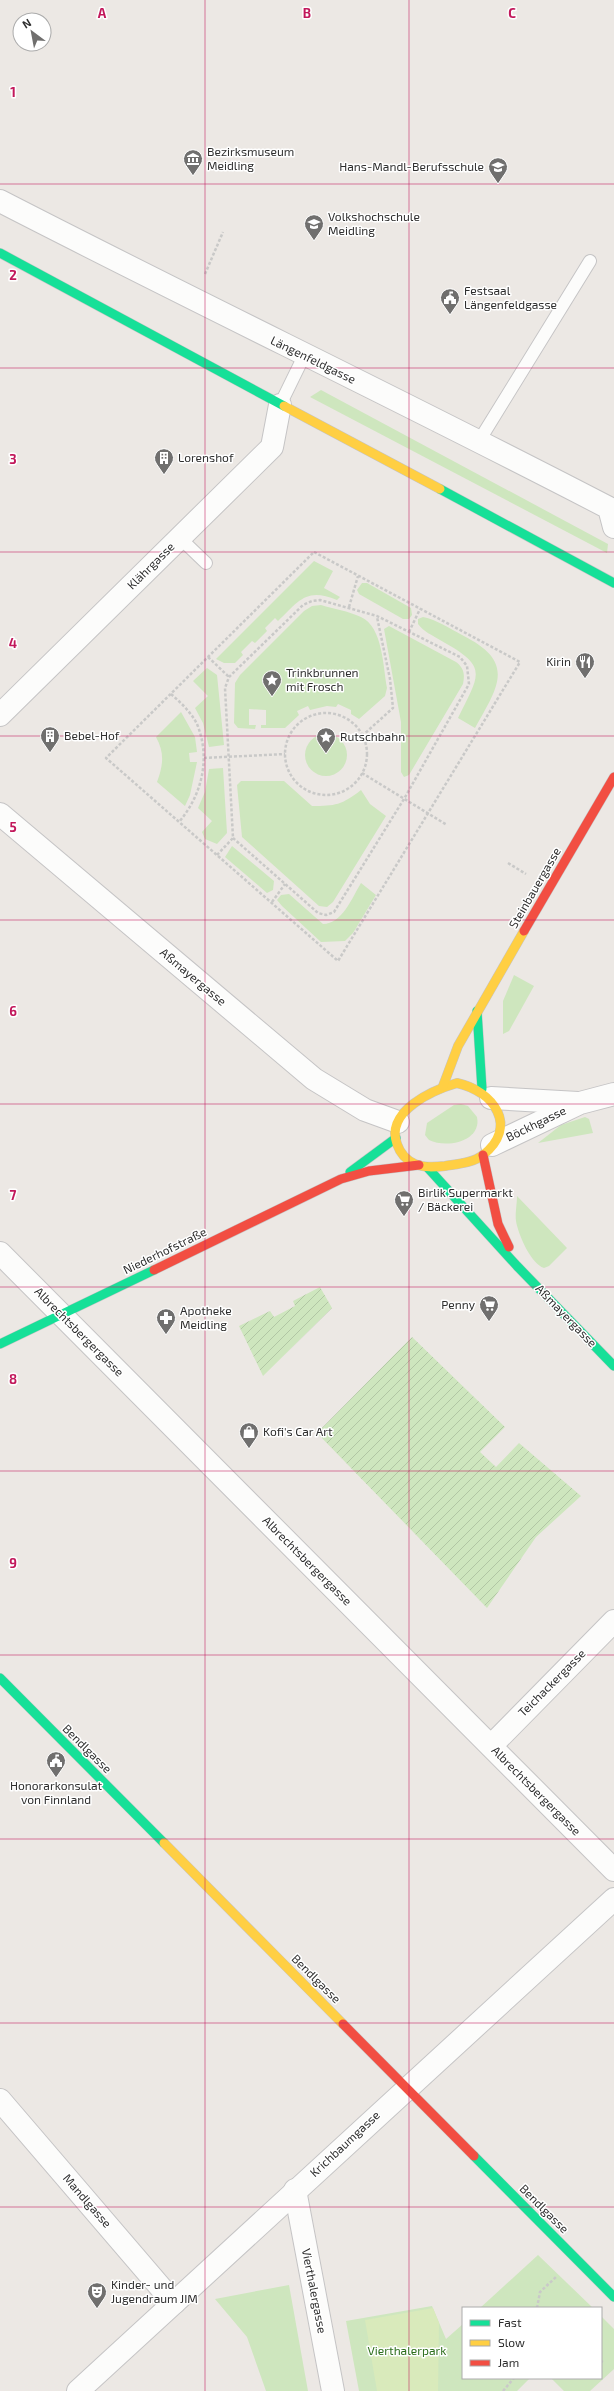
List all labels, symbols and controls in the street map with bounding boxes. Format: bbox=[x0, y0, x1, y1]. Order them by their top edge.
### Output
text: A bbox=[98, 5, 107, 21]
text: B bbox=[303, 5, 311, 21]
text: C bbox=[508, 5, 516, 21]
north arrow bbox=[12, 12, 52, 52]
text: N bbox=[20, 15, 33, 31]
text: 1 bbox=[10, 84, 16, 100]
place label: Bezirksmuseum Meidling bbox=[207, 144, 294, 172]
museum icon: Bezirksmuseum Meidling bbox=[182, 148, 204, 176]
school or university icon: Hans-Mandl-Berufsschule bbox=[487, 156, 509, 184]
place label: Hans-Mandl-Berufsschule bbox=[339, 159, 484, 173]
place label: Volkshochschule Meidling bbox=[328, 209, 420, 237]
school or university icon: Volkshochschule Meidling bbox=[303, 213, 325, 241]
text: 2 bbox=[9, 267, 17, 283]
place label: Festsaal Längenfeldgasse bbox=[464, 283, 557, 311]
public building icon: Festsaal Längenfeldgasse bbox=[439, 287, 461, 315]
street label: Längenfeldgasse bbox=[269, 332, 358, 386]
building icon: Lorenshof bbox=[153, 447, 175, 475]
place label: Lorenshof bbox=[178, 450, 234, 464]
text: 3 bbox=[9, 451, 17, 467]
street label: Klährgasse bbox=[124, 539, 177, 592]
text: 4 bbox=[9, 635, 17, 651]
restaurant icon: Kirin bbox=[574, 651, 596, 679]
place label: Kirin bbox=[546, 654, 571, 668]
place label: Trinkbrunnen mit Frosch bbox=[286, 665, 359, 693]
place icon: Trinkbrunnen mit Frosch bbox=[261, 669, 283, 697]
building icon: Bebel-Hof bbox=[39, 725, 61, 753]
place icon: Rutschbahn bbox=[315, 726, 337, 754]
place label: Bebel-Hof bbox=[64, 728, 120, 742]
place label: Rutschbahn bbox=[340, 729, 405, 743]
text: 5 bbox=[9, 819, 17, 835]
street label: Steinbauergasse bbox=[505, 845, 563, 930]
street label: Aßmayergasse bbox=[158, 945, 230, 1008]
text: 6 bbox=[9, 1003, 17, 1019]
street label: Böckhgasse bbox=[503, 1103, 568, 1144]
place label: Birlik Supermarkt / Bäckerei bbox=[418, 1185, 513, 1213]
text: 7 bbox=[10, 1187, 17, 1203]
supermarket icon: Birlik Supermarkt / Bäckerei bbox=[393, 1189, 415, 1217]
street label: Niederhofstraße bbox=[121, 1224, 209, 1276]
street label: Aßmayergasse bbox=[533, 1281, 600, 1350]
street label: Albrechtsbergergasse bbox=[32, 1284, 127, 1379]
supermarket icon: Penny bbox=[478, 1294, 500, 1322]
place label: Penny bbox=[441, 1297, 476, 1311]
place label: Apotheke Meidling bbox=[180, 1303, 232, 1331]
pharmacy icon: Apotheke Meidling bbox=[155, 1307, 177, 1335]
text: 8 bbox=[9, 1371, 17, 1387]
shop icon: Kofi's Car Art bbox=[238, 1421, 260, 1449]
place label: Kofi's Car Art bbox=[263, 1424, 333, 1438]
street label: Albrechtsbergergasse bbox=[260, 1513, 355, 1608]
text: 9 bbox=[9, 1555, 17, 1571]
street label: Teichackergasse bbox=[515, 1646, 588, 1719]
street label: Bendlgasse bbox=[60, 1721, 115, 1776]
street label: Albrechtsbergergasse bbox=[489, 1743, 584, 1838]
public building icon: Honorarkonsulat von Finnland bbox=[45, 1750, 67, 1778]
place label: Honorarkonsulat von Finnland bbox=[10, 1778, 103, 1806]
street label: Bendlgasse bbox=[289, 1951, 344, 2006]
street label: Krichbaumgasse bbox=[306, 2107, 382, 2179]
street label: Mandlgasse bbox=[61, 2171, 115, 2230]
street label: Bendlgasse bbox=[517, 2181, 572, 2236]
street label: Vierthalergasse bbox=[300, 2247, 330, 2335]
place label: Kinder- und Jugendraum JIM bbox=[111, 2277, 198, 2305]
theatre icon: Kinder- und Jugendraum JIM bbox=[86, 2281, 108, 2309]
legend bbox=[462, 2307, 602, 2379]
text: Fast bbox=[498, 2315, 522, 2329]
text: Slow bbox=[498, 2335, 525, 2349]
park label: Vierthalerpark bbox=[368, 2343, 446, 2357]
text: Jam bbox=[498, 2355, 519, 2369]

